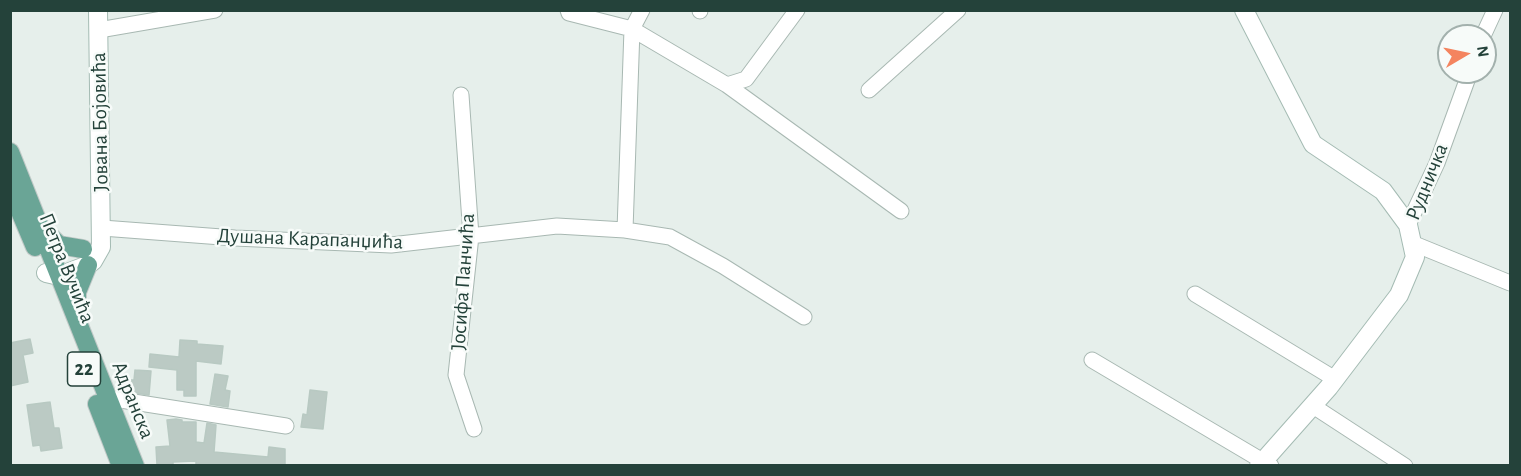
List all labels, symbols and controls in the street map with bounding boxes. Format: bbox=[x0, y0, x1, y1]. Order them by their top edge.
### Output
north arrow bbox=[1437, 24, 1497, 84]
text: N bbox=[1474, 45, 1492, 58]
street label: Јована Бојовића bbox=[86, 52, 114, 192]
street label: Рудничка bbox=[1400, 140, 1454, 224]
street label: Петра Вучића bbox=[34, 209, 100, 327]
street label: Јосифа Панчића bbox=[446, 212, 480, 352]
street label: Душана Карапанџића bbox=[217, 223, 403, 255]
road number: 22 bbox=[68, 352, 100, 386]
street label: Адранска bbox=[106, 358, 160, 442]

